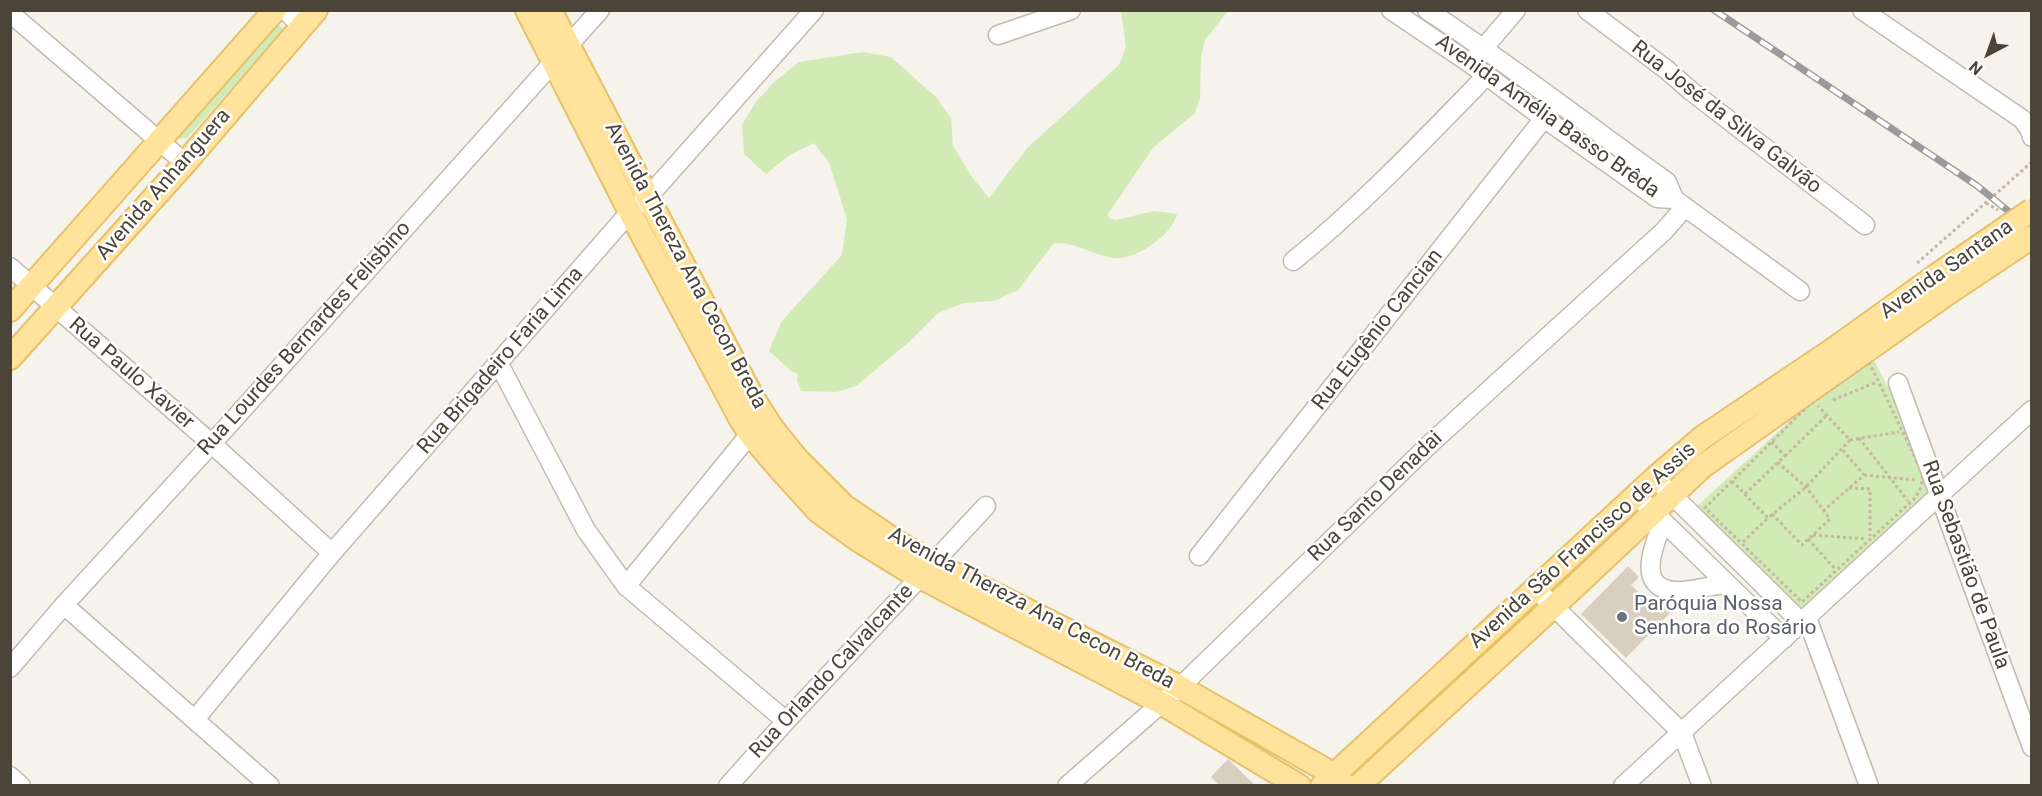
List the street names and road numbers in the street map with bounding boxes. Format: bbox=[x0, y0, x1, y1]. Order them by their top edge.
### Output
street label: Avenida Amélia Basso Brêda bbox=[1430, 30, 1664, 204]
street label: Rua José da Silva Galvão bbox=[1626, 36, 1826, 200]
street label: Avenida Anhanguera bbox=[91, 104, 237, 266]
street label: Avenida Thereza Ana Cecon Breda bbox=[599, 118, 771, 414]
street label: Avenida Santana bbox=[1876, 215, 2018, 325]
street label: Rua Lourdes Bernardes Felisbino bbox=[193, 217, 417, 461]
street label: Rua Eugênio Cancian bbox=[1307, 245, 1449, 415]
street label: Rua Brigadeiro Faria Lima bbox=[413, 262, 589, 460]
street label: Rua Paulo Xavier bbox=[63, 313, 199, 435]
street label: Rua Santo Denadai bbox=[1304, 427, 1448, 567]
street label: Avenida São Francisco de Assis bbox=[1464, 438, 1702, 654]
street label: Rua Sebastião de Paula bbox=[1915, 457, 2015, 673]
street label: Avenida Thereza Ana Cecon Breda bbox=[883, 523, 1179, 695]
street label: Rua Orlando Calvalcante bbox=[745, 580, 919, 764]

